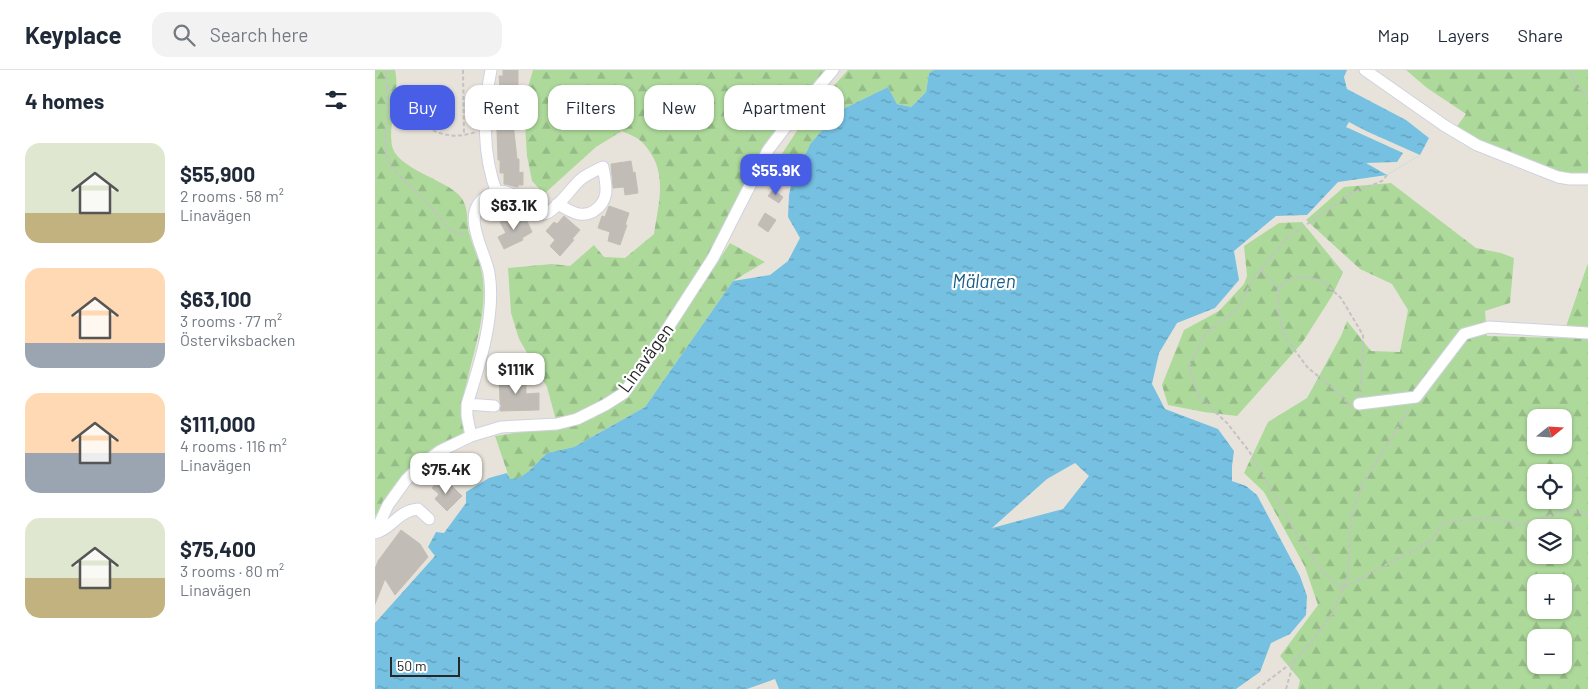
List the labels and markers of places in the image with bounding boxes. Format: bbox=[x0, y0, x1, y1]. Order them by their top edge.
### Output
pin: $55.9K bbox=[735, 154, 817, 196]
pin: $63.1K bbox=[473, 189, 555, 231]
pin: $111K bbox=[481, 352, 551, 395]
pin: $75.4K bbox=[405, 452, 487, 495]

